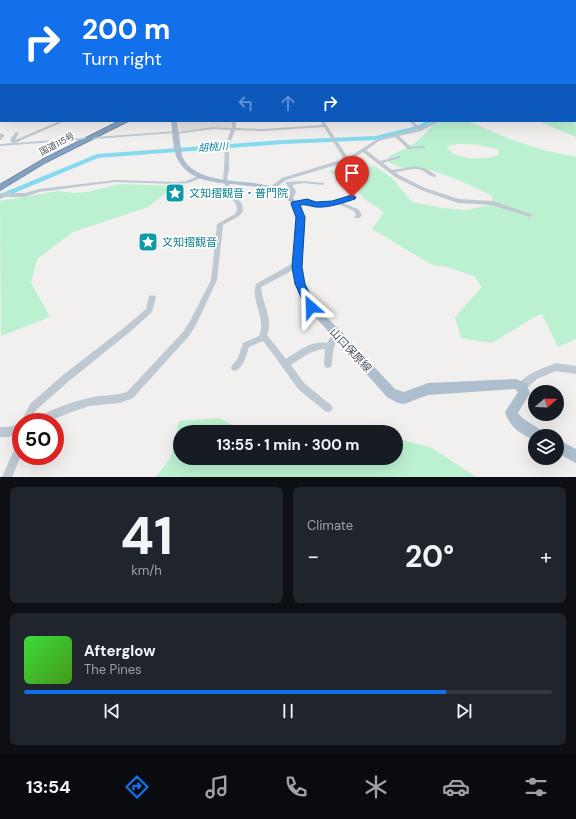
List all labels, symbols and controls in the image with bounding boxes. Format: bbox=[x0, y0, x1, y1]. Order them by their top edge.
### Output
text: 200 m bbox=[82, 11, 170, 48]
icon: right bbox=[16, 16, 68, 68]
text: Turn right bbox=[82, 47, 162, 71]
icon: left bbox=[235, 92, 257, 114]
icon: ahead bbox=[277, 92, 299, 114]
icon: right bbox=[319, 92, 341, 114]
street label: 国道115号 bbox=[37, 130, 77, 158]
water label: 胡桃川 bbox=[198, 139, 229, 155]
pin bbox=[335, 156, 369, 197]
icon: arrive bbox=[341, 162, 363, 184]
place icon: 文知摺観音・普門院 bbox=[164, 182, 186, 204]
place label: 文知摺観音・普門院 bbox=[189, 186, 288, 200]
place icon: 文知摺観音 bbox=[137, 231, 159, 253]
place label: 文知摺観音 bbox=[162, 235, 217, 249]
position arrow bbox=[290, 286, 332, 328]
street label: 山口保原線 bbox=[327, 325, 375, 375]
north arrow bbox=[528, 385, 564, 421]
map controls bbox=[528, 385, 564, 465]
speed limit sign: 50 bbox=[12, 413, 64, 465]
button: layers bbox=[528, 429, 564, 465]
text: 13:55 · 1 min · 300 m bbox=[217, 435, 359, 455]
text: 41 bbox=[120, 502, 173, 570]
text: Climate bbox=[307, 517, 353, 534]
text: 20° bbox=[405, 537, 454, 576]
text: − bbox=[307, 542, 319, 571]
text: + bbox=[540, 542, 552, 571]
text: km/h bbox=[131, 562, 162, 579]
text: Afterglow bbox=[84, 641, 156, 661]
text: The Pines bbox=[84, 661, 142, 678]
icon: previous bbox=[101, 700, 123, 722]
icon: pause bbox=[277, 700, 299, 722]
icon: next bbox=[453, 700, 475, 722]
icon: directions bbox=[123, 773, 151, 801]
icon: music bbox=[203, 773, 231, 801]
icon: phone bbox=[282, 773, 310, 801]
icon: climate bbox=[362, 773, 390, 801]
icon: car bbox=[442, 773, 470, 801]
icon: filters bbox=[522, 773, 550, 801]
text: 13:54 bbox=[26, 775, 71, 799]

